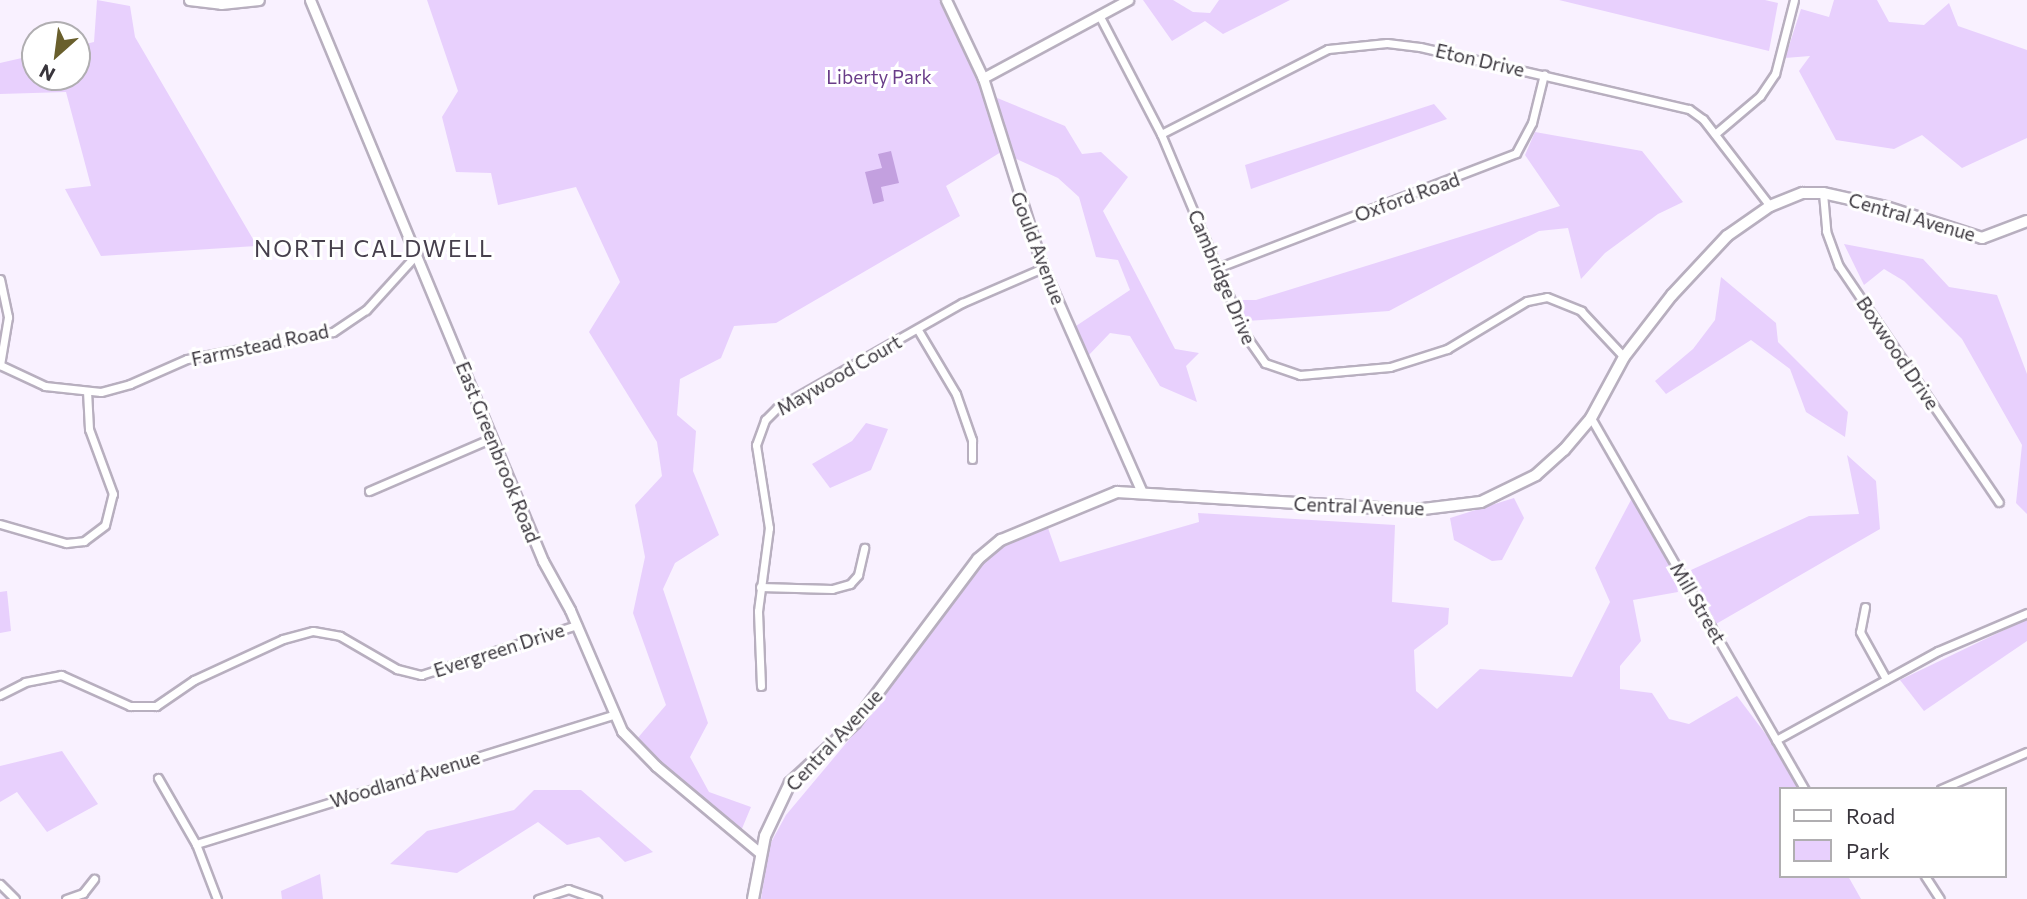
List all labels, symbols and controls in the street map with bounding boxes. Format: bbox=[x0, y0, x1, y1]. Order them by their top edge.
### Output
north arrow bbox=[21, 21, 91, 91]
street label: Eton Drive bbox=[1433, 39, 1527, 81]
text: N bbox=[35, 60, 59, 87]
park label: Liberty Park bbox=[826, 66, 932, 88]
street label: Oxford Road bbox=[1351, 167, 1463, 227]
street label: Central Avenue bbox=[1846, 188, 1978, 246]
street label: Gould Avenue bbox=[1006, 189, 1070, 307]
street label: Cambridge Drive bbox=[1183, 206, 1261, 348]
district label: NORTH CALDWELL bbox=[256, 234, 492, 262]
street label: Boxwood Drive bbox=[1852, 292, 1944, 414]
street label: Farmstead Road bbox=[189, 319, 331, 371]
street label: Maywood Court bbox=[773, 330, 905, 420]
street label: East Greenbrook Road bbox=[451, 358, 545, 546]
street label: Central Avenue bbox=[1293, 492, 1425, 520]
street label: Mill Street bbox=[1666, 558, 1730, 648]
street label: Evergreen Drive bbox=[431, 618, 567, 682]
street label: Central Avenue bbox=[781, 684, 887, 796]
street label: Woodland Avenue bbox=[327, 745, 483, 813]
legend bbox=[1778, 787, 2006, 878]
text: Road bbox=[1846, 803, 1895, 828]
text: Park bbox=[1846, 838, 1890, 863]

